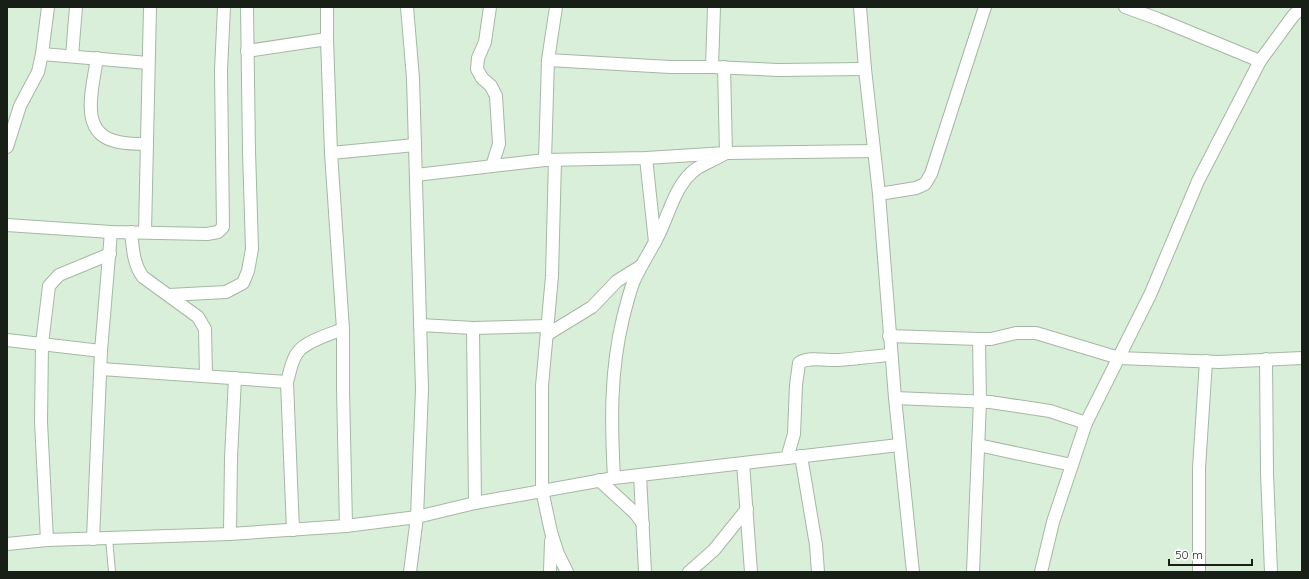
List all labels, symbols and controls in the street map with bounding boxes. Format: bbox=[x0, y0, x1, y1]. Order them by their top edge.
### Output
scale bar bbox=[1169, 541, 1252, 567]
text: 50 m bbox=[1175, 547, 1203, 562]

